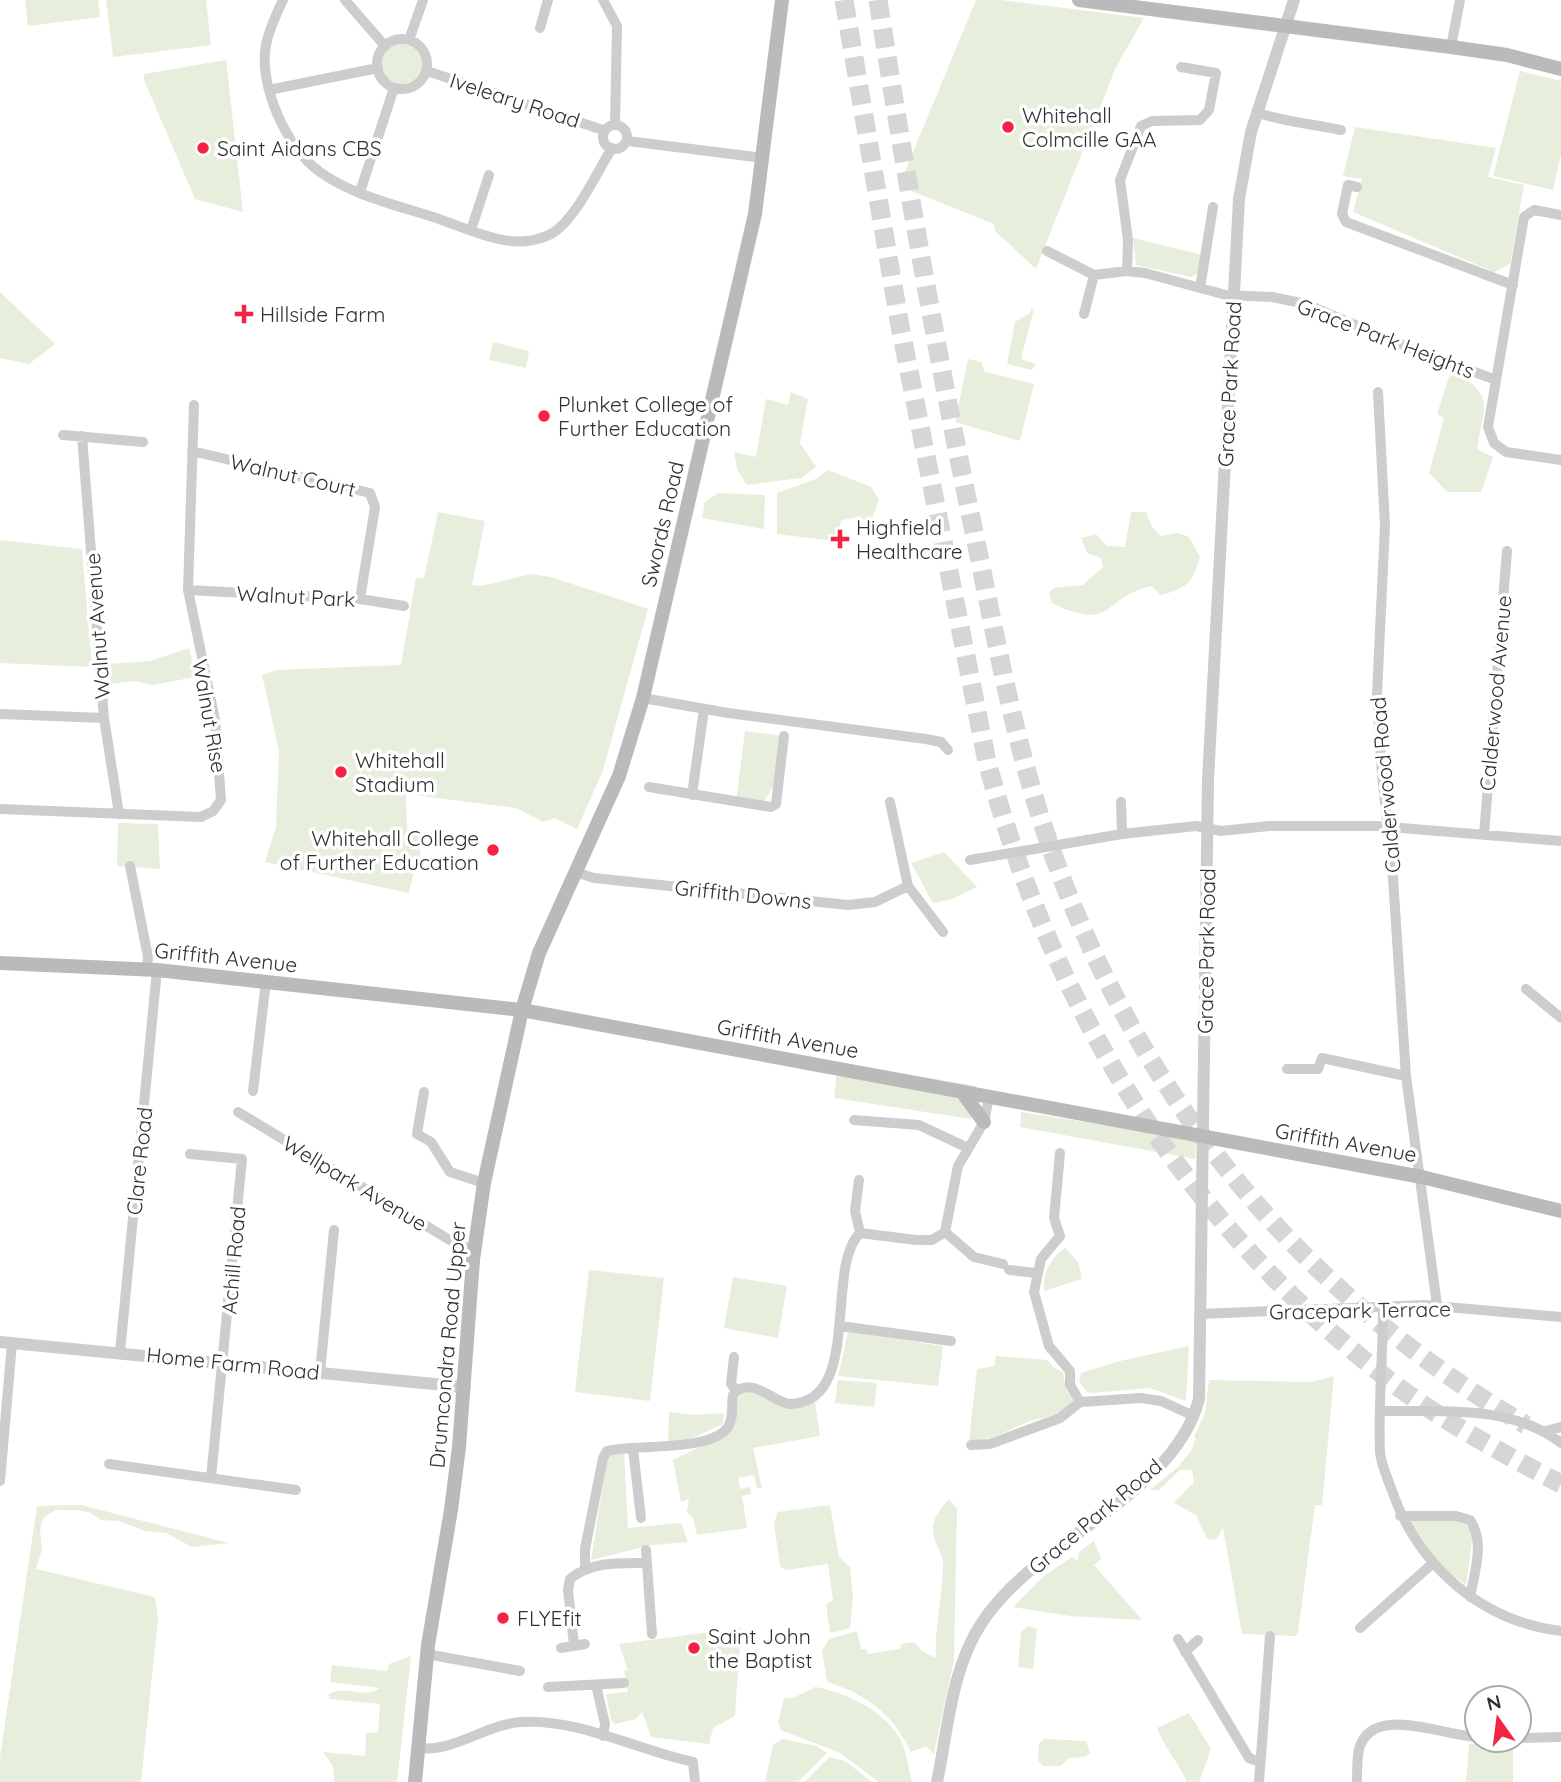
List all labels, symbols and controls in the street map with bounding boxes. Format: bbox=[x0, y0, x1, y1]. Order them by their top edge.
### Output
street label: Iveleary Road bbox=[447, 67, 583, 133]
place label: Whitehall Colmcille GAA bbox=[1022, 102, 1157, 152]
marker: Whitehall Colmcille GAA bbox=[1000, 119, 1016, 135]
place label: Saint Aidans CBS bbox=[217, 135, 381, 161]
marker: Saint Aidans CBS bbox=[195, 140, 211, 156]
street label: Grace Park Heights bbox=[1294, 292, 1478, 384]
street label: Grace Park Road bbox=[1212, 300, 1246, 468]
place label: Hillside Farm bbox=[260, 301, 385, 327]
marker: Hillside Farm bbox=[234, 304, 254, 324]
place label: Plunket College of Further Education bbox=[558, 391, 733, 441]
marker: Plunket College of Further Education bbox=[536, 408, 552, 424]
street label: Walnut Court bbox=[228, 448, 358, 502]
street label: Swords Road bbox=[635, 459, 689, 589]
place label: Highfield Healthcare bbox=[856, 514, 963, 564]
marker: Highfield Healthcare bbox=[830, 529, 850, 549]
street label: Walnut Avenue bbox=[79, 552, 115, 700]
street label: Walnut Park bbox=[236, 580, 356, 612]
street label: Calderwood Avenue bbox=[1473, 594, 1517, 792]
street label: Walnut Rise bbox=[187, 657, 233, 775]
street label: Calderwood Road bbox=[1364, 696, 1406, 874]
place label: Whitehall Stadium bbox=[355, 747, 445, 797]
marker: Whitehall Stadium bbox=[333, 764, 349, 780]
place label: Whitehall College of Further Education bbox=[280, 825, 479, 875]
marker: Whitehall College of Further Education bbox=[485, 842, 501, 858]
street label: Grace Park Road bbox=[1192, 868, 1220, 1034]
street label: Griffith Downs bbox=[673, 874, 813, 914]
street label: Griffith Avenue bbox=[153, 937, 299, 977]
street label: Griffith Avenue bbox=[715, 1013, 861, 1063]
street label: Clare Road bbox=[120, 1106, 158, 1216]
street label: Griffith Avenue bbox=[1273, 1117, 1419, 1167]
street label: Wellpark Avenue bbox=[278, 1130, 432, 1236]
street label: Achill Road bbox=[215, 1205, 251, 1315]
street label: Drumcondra Road Upper bbox=[423, 1221, 471, 1469]
street label: Gracepark Terrace bbox=[1269, 1295, 1451, 1325]
street label: Home Farm Road bbox=[145, 1341, 321, 1385]
street label: Grace Park Road bbox=[1023, 1453, 1167, 1579]
place label: FLYEfit bbox=[517, 1605, 582, 1631]
marker: FLYEfit bbox=[495, 1610, 511, 1626]
place label: Saint John the Baptist bbox=[708, 1623, 812, 1673]
marker: Saint John the Baptist bbox=[686, 1640, 702, 1656]
north arrow bbox=[1463, 1684, 1533, 1754]
text: N bbox=[1484, 1689, 1504, 1716]

